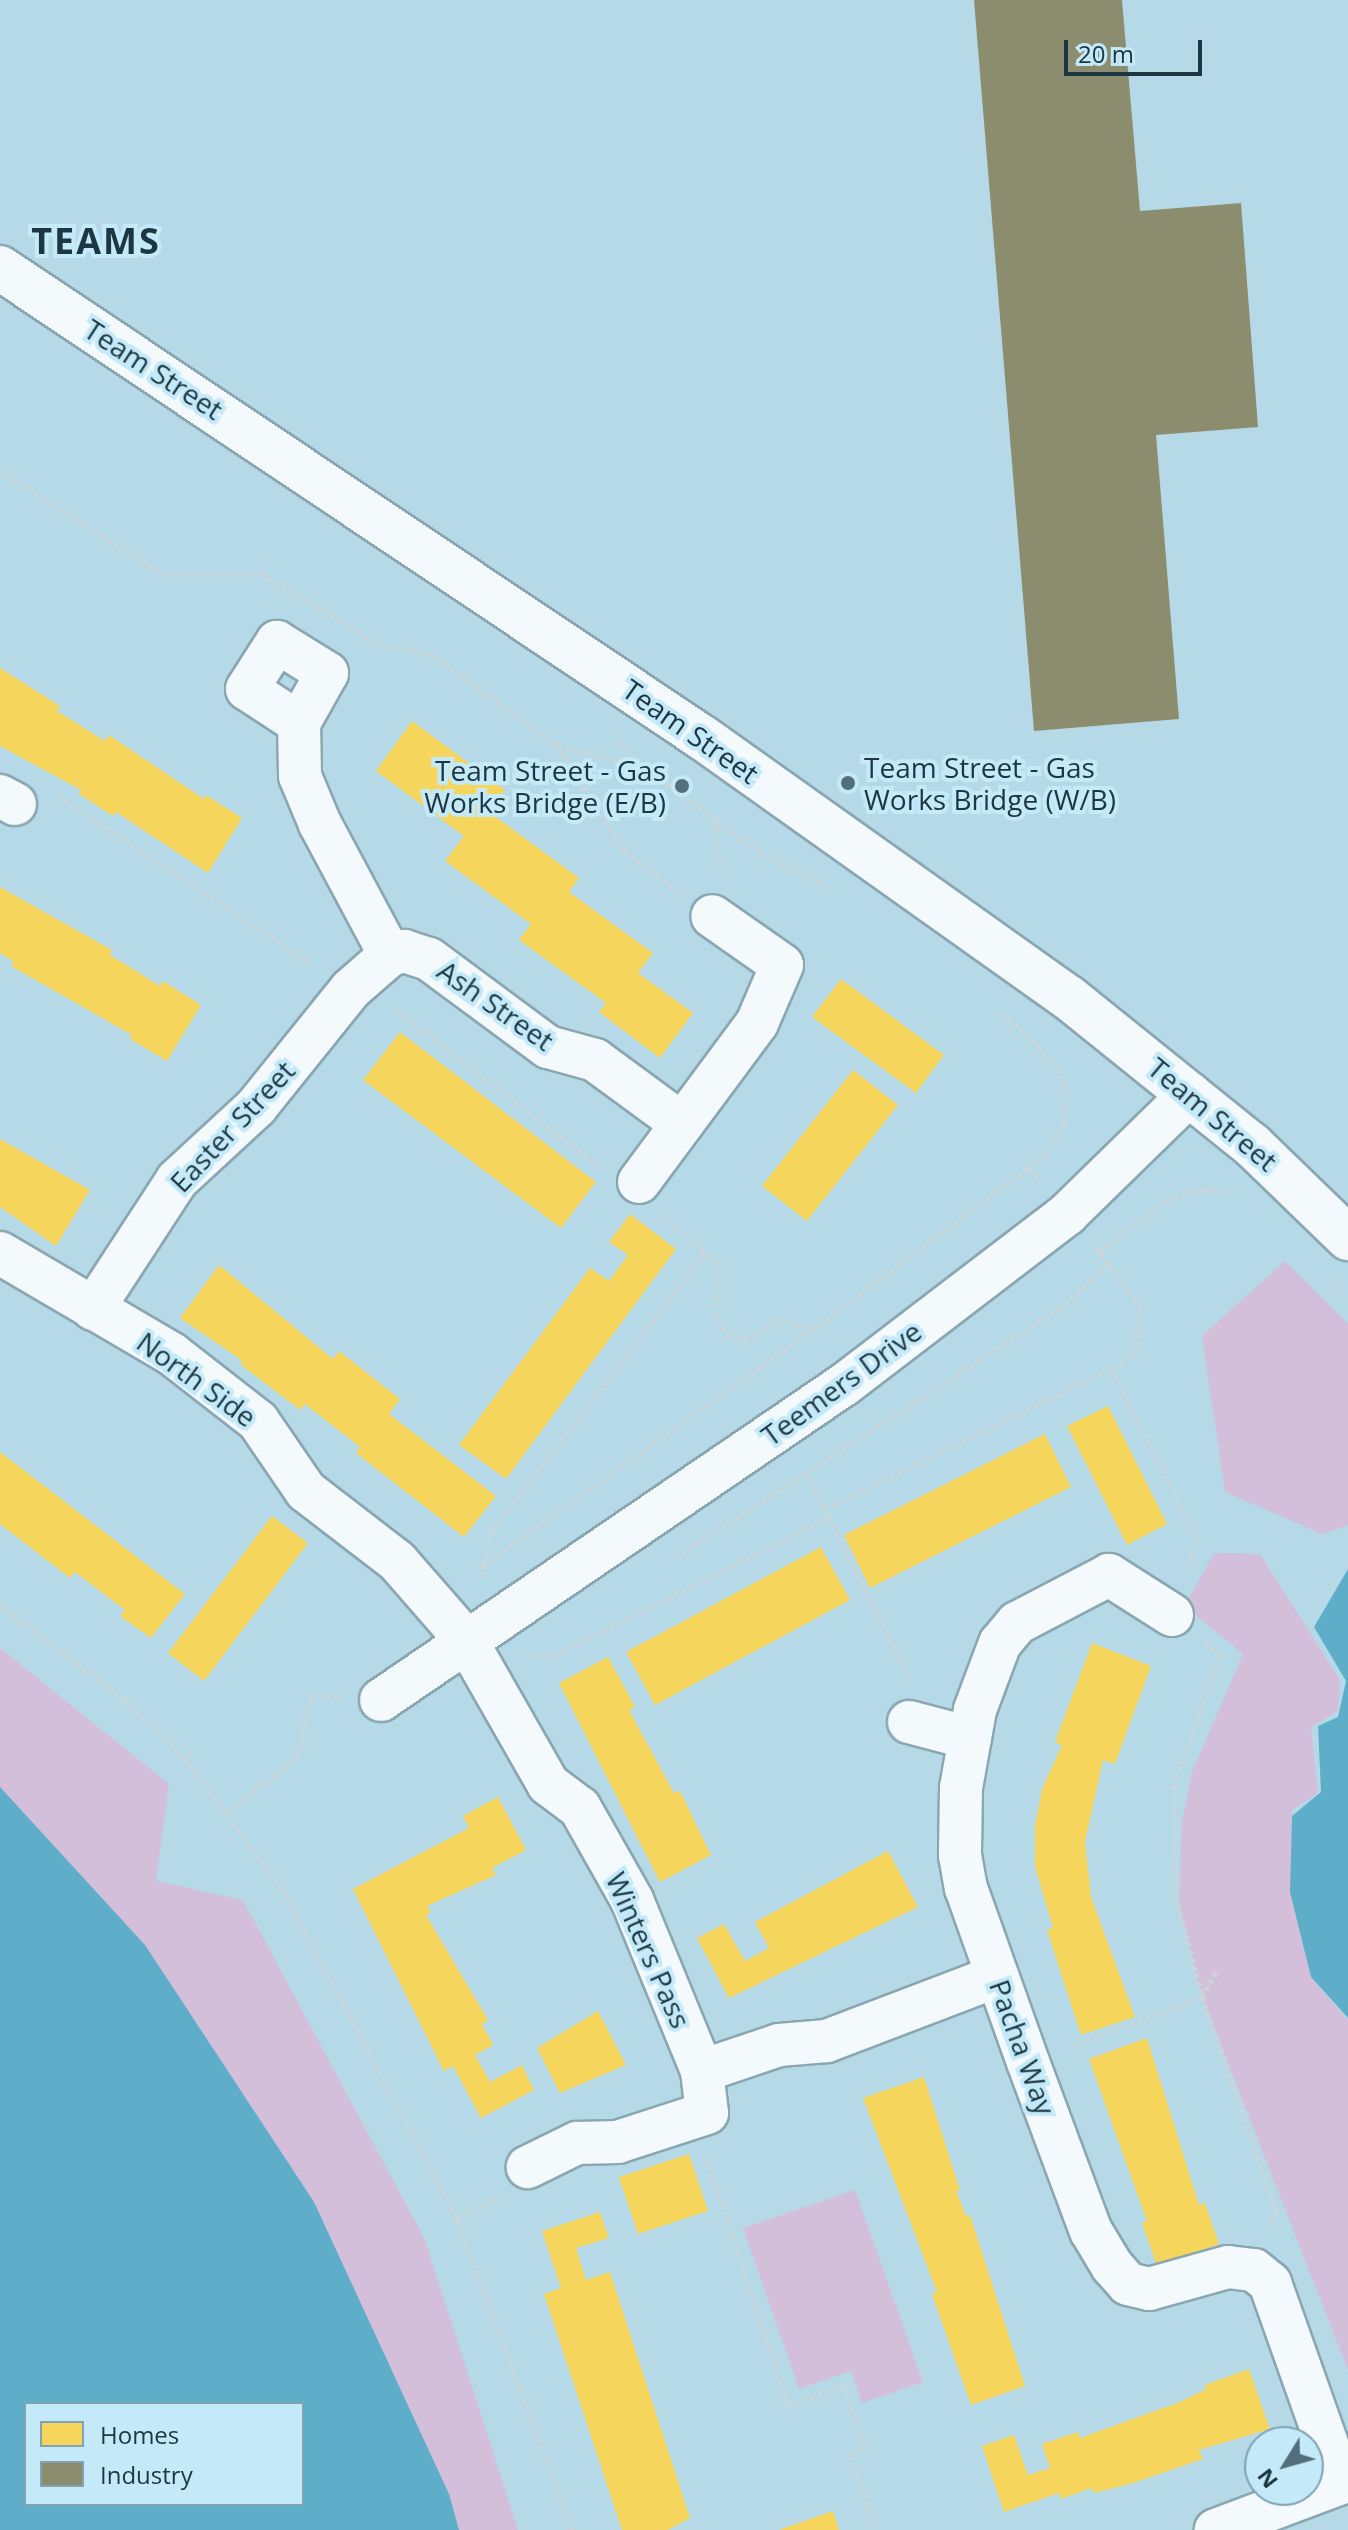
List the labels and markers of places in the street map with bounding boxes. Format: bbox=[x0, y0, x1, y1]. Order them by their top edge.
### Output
place label: Team Street - Gas Works Bridge (W/B) bbox=[864, 750, 1116, 816]
place label: Team Street - Gas Works Bridge (E/B) bbox=[424, 753, 666, 819]
marker: Team Street - Gas Works Bridge (W/B) bbox=[839, 774, 857, 792]
marker: Team Street - Gas Works Bridge (E/B) bbox=[673, 777, 691, 795]

